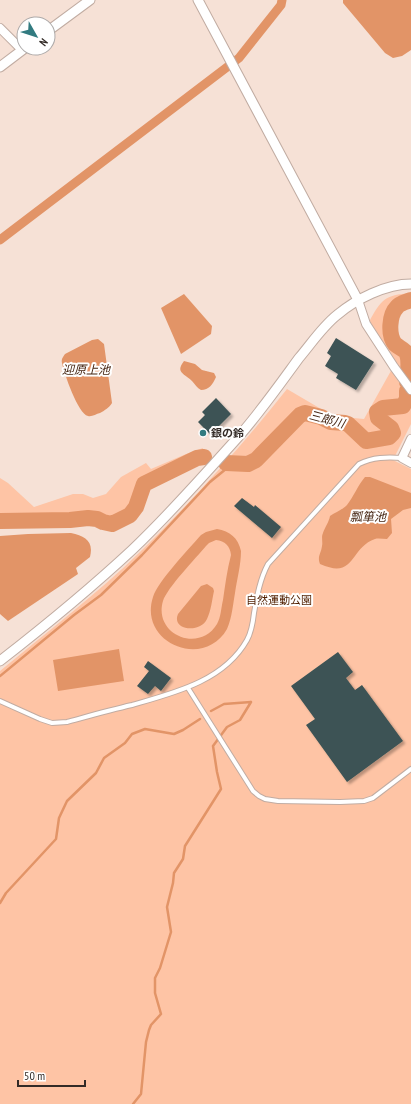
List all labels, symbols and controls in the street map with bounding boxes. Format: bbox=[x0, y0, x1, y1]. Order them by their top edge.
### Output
north arrow bbox=[16, 16, 56, 56]
text: N bbox=[36, 36, 51, 49]
water label: 迎原上池 bbox=[62, 362, 111, 377]
water label: 三郎川 bbox=[308, 407, 348, 431]
place label: 銀の鈴 bbox=[211, 426, 244, 440]
marker: 銀の鈴 bbox=[198, 428, 208, 438]
water label: 瓢箪池 bbox=[350, 509, 387, 524]
park label: 自然運動公園 bbox=[246, 593, 312, 607]
scale bar bbox=[18, 1062, 85, 1088]
text: 50 m bbox=[24, 1068, 45, 1083]

